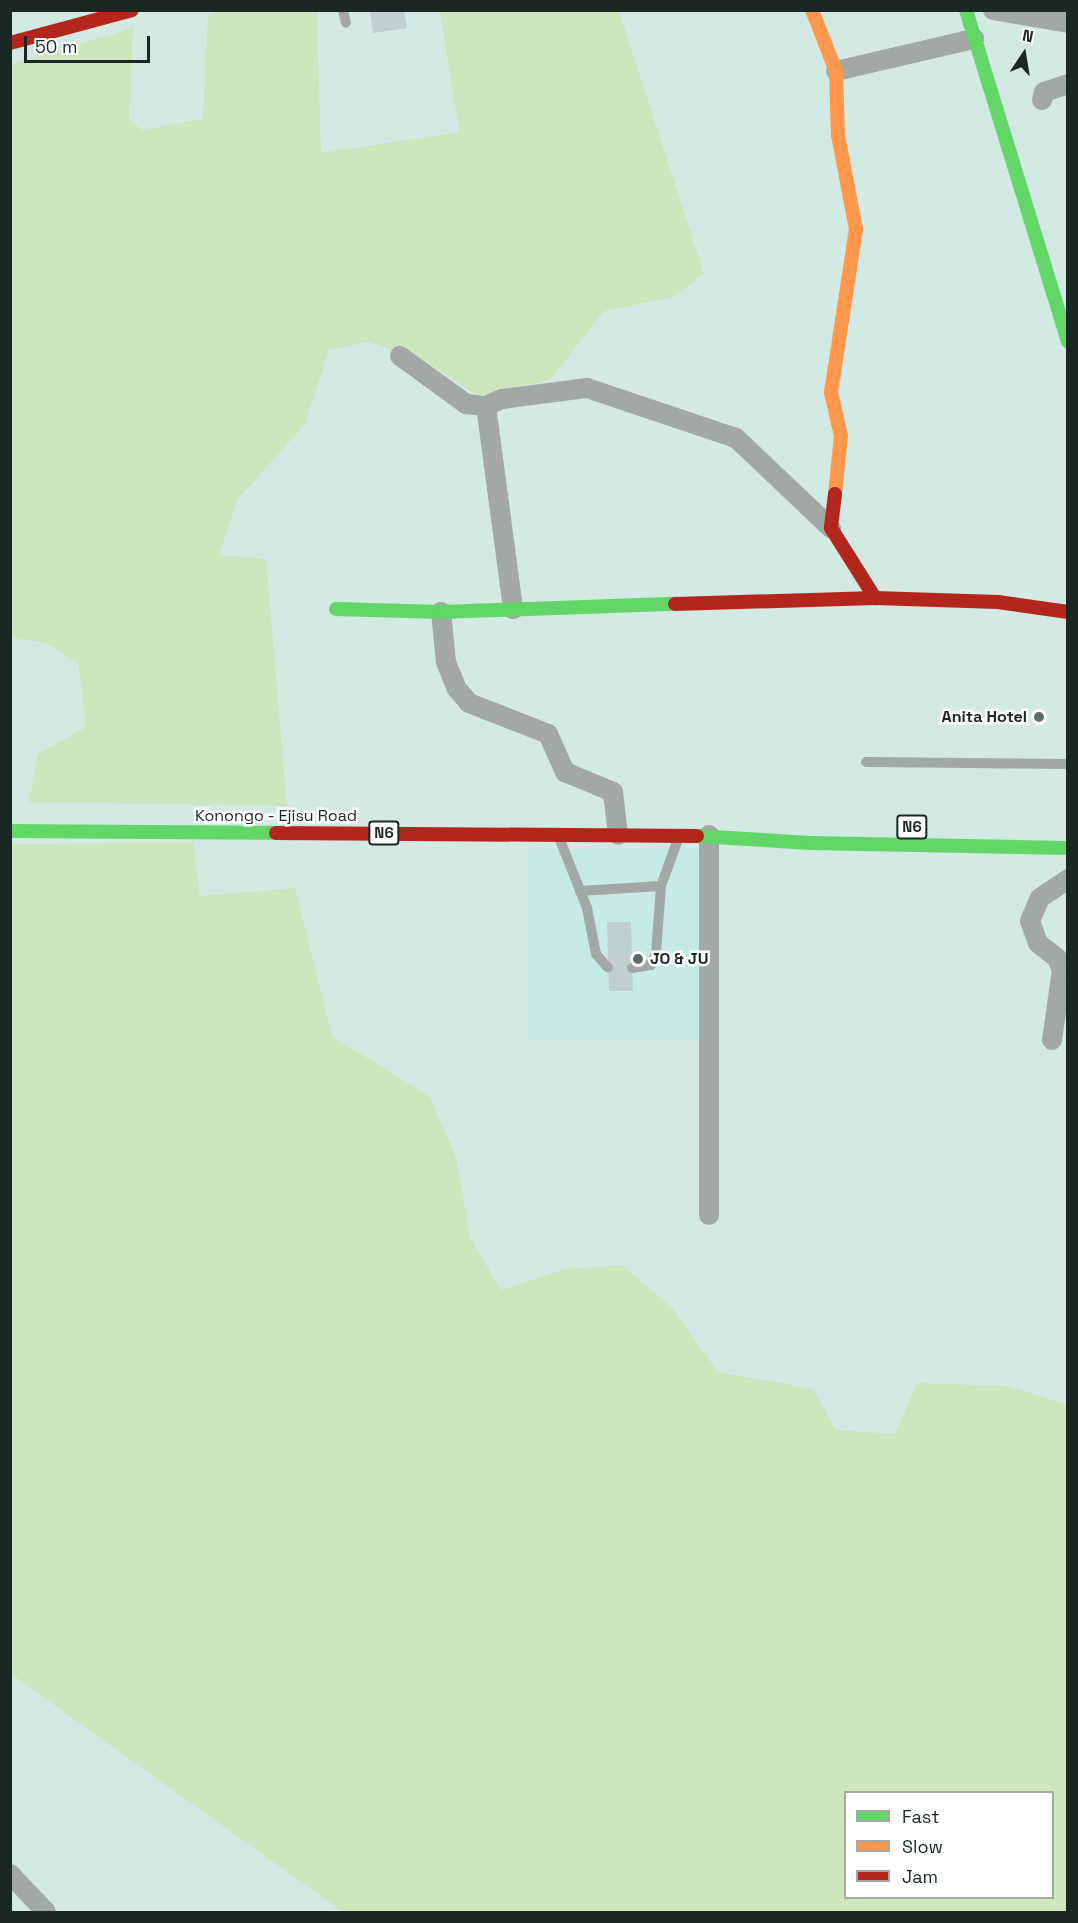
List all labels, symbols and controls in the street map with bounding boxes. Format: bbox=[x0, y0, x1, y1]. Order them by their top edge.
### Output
scale bar bbox=[27, 24, 153, 62]
north arrow bbox=[994, 24, 1054, 84]
text: N bbox=[1020, 25, 1035, 47]
text: 50 m bbox=[35, 35, 77, 58]
place label: Anita Hotel bbox=[942, 707, 1027, 727]
marker: Anita Hotel bbox=[1032, 710, 1046, 724]
street label: Konongo - Ejisu Road bbox=[195, 806, 357, 826]
road number: N6 bbox=[896, 815, 928, 839]
road number: N6 bbox=[368, 821, 400, 845]
place label: JO & JU bbox=[650, 949, 708, 969]
marker: JO & JU bbox=[631, 952, 645, 966]
legend bbox=[844, 1791, 1054, 1899]
text: Fast bbox=[902, 1805, 939, 1828]
text: Slow bbox=[902, 1835, 943, 1858]
text: Jam bbox=[902, 1865, 938, 1888]

